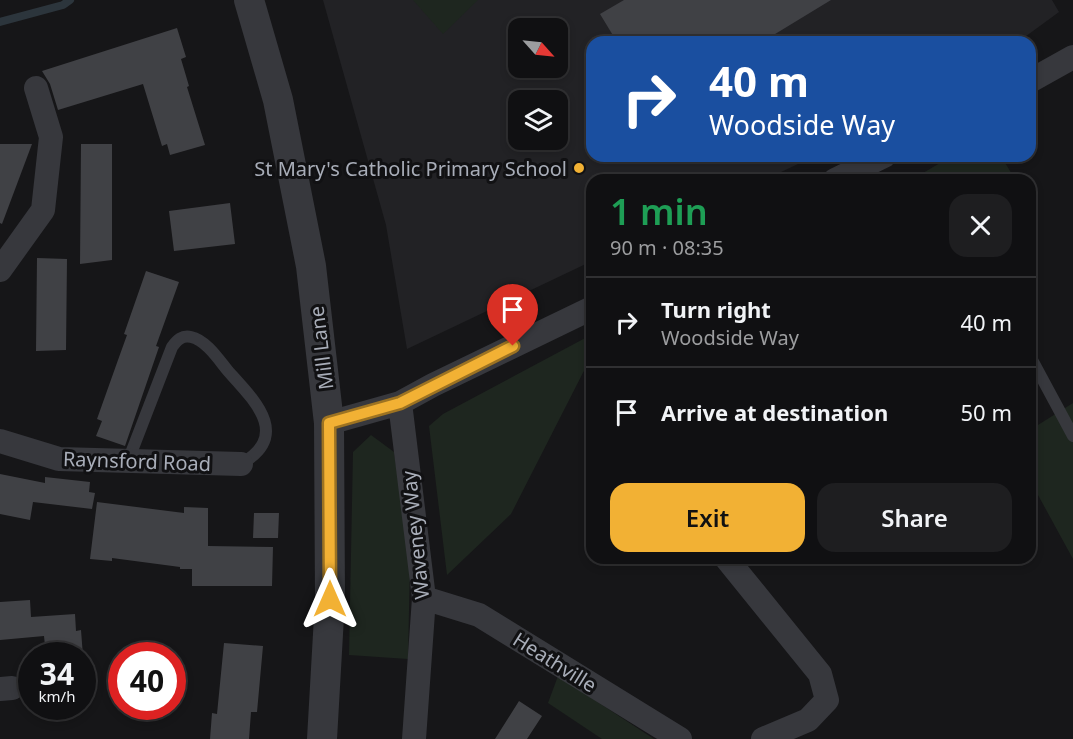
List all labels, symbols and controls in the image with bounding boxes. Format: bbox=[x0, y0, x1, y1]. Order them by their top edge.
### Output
north arrow bbox=[508, 18, 568, 78]
map controls bbox=[508, 18, 568, 150]
text: 40 m bbox=[709, 52, 809, 109]
icon: right bbox=[610, 60, 688, 138]
button: layers bbox=[508, 90, 568, 150]
text: Woodside Way bbox=[709, 106, 895, 143]
place label: St Mary's Catholic Primary School bbox=[254, 155, 567, 182]
marker: St Mary's Catholic Primary School bbox=[572, 161, 586, 175]
text: 1 min bbox=[610, 187, 708, 236]
button: close bbox=[949, 194, 1012, 257]
text: 90 m · 08:35 bbox=[610, 234, 724, 261]
pin bbox=[487, 284, 538, 346]
icon: arrive bbox=[496, 293, 529, 326]
text: Turn right bbox=[661, 294, 771, 324]
street label: Mill Lane bbox=[302, 305, 340, 391]
icon: right bbox=[610, 306, 643, 339]
text: 40 m bbox=[961, 307, 1012, 337]
text: Woodside Way bbox=[661, 324, 799, 351]
icon: arrive bbox=[610, 396, 643, 429]
text: Arrive at destination bbox=[661, 397, 888, 427]
text: 50 m bbox=[961, 397, 1012, 427]
street label: Raynsford Road bbox=[62, 445, 212, 477]
street label: Waveney Way bbox=[395, 469, 435, 601]
button: Exit bbox=[610, 483, 805, 552]
button: Share bbox=[817, 483, 1012, 552]
position arrow bbox=[298, 567, 362, 631]
street label: Heathville bbox=[508, 626, 602, 698]
speed limit sign: 40 bbox=[108, 642, 186, 720]
text: 34 bbox=[40, 653, 74, 694]
text: km/h bbox=[39, 686, 75, 706]

